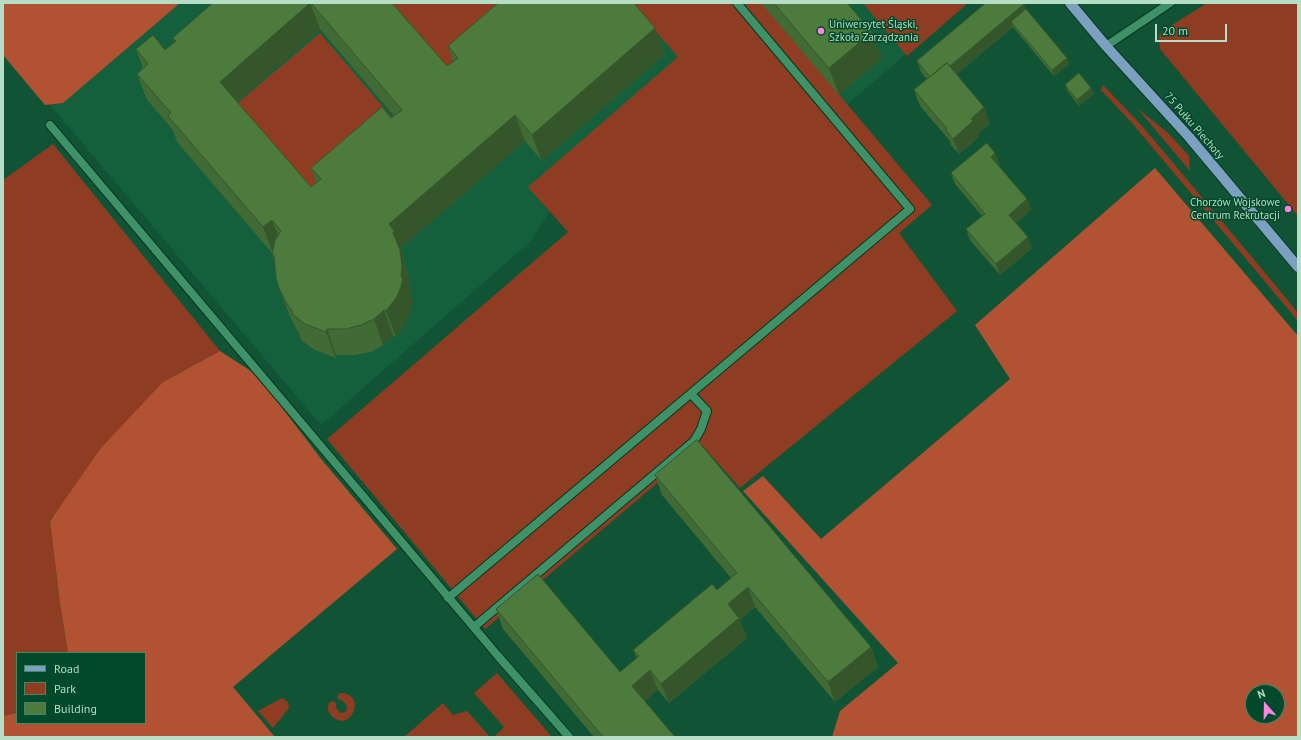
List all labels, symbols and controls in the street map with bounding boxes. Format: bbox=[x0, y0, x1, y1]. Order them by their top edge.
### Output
scale bar bbox=[1157, 16, 1229, 42]
place label: Uniwersytet Śląski, Szkoła Zarządzania bbox=[829, 18, 918, 44]
text: 20 m bbox=[1162, 23, 1188, 38]
marker: Uniwersytet Śląski, Szkoła Zarządzania bbox=[816, 26, 826, 36]
street label: 75 Pułku Piechoty bbox=[1161, 90, 1227, 162]
place label: Chorzów Wojskowe Centrum Rekrutacji bbox=[1190, 196, 1280, 222]
marker: Chorzów Wojskowe Centrum Rekrutacji bbox=[1283, 204, 1293, 214]
legend bbox=[16, 652, 146, 724]
text: Road bbox=[54, 661, 79, 676]
text: Park bbox=[54, 681, 76, 696]
north arrow bbox=[1245, 684, 1285, 724]
text: N bbox=[1255, 686, 1267, 701]
text: Building bbox=[54, 701, 97, 716]

